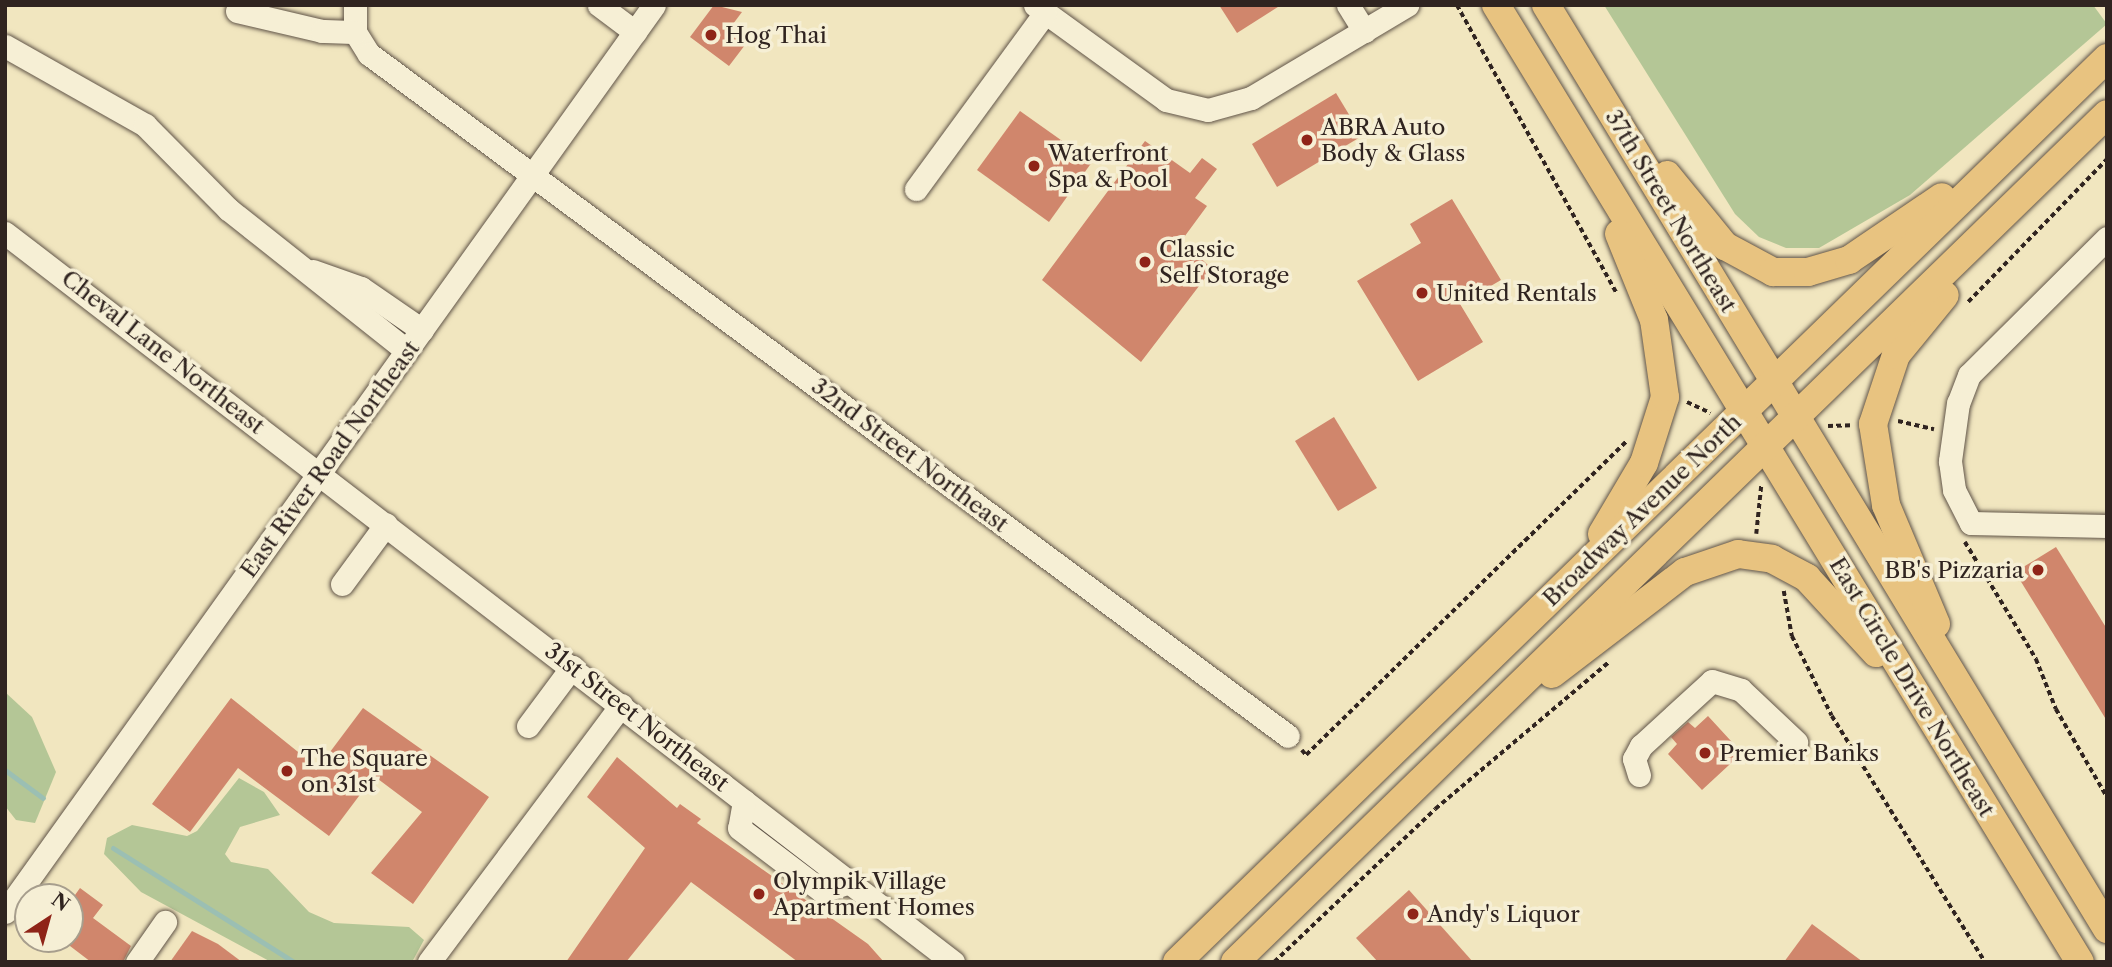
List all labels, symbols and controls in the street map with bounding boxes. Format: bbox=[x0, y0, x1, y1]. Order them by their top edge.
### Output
place label: Hog Thai bbox=[725, 21, 827, 49]
marker: Hog Thai bbox=[703, 27, 719, 43]
street label: 37th Street Northeast bbox=[1600, 105, 1742, 317]
place label: ABRA Auto Body & Glass bbox=[1321, 113, 1466, 167]
marker: ABRA Auto Body & Glass bbox=[1299, 132, 1315, 148]
place label: Waterfront Spa & Pool bbox=[1048, 139, 1168, 193]
marker: Waterfront Spa & Pool bbox=[1026, 158, 1042, 174]
place label: Classic Self Storage bbox=[1159, 235, 1289, 289]
marker: Classic Self Storage bbox=[1137, 254, 1153, 270]
street label: Cheval Lane Northeast bbox=[56, 264, 270, 440]
place label: United Rentals bbox=[1436, 279, 1597, 307]
marker: United Rentals bbox=[1414, 285, 1430, 301]
street label: East River Road Northeast bbox=[235, 335, 425, 583]
street label: 32nd Street Northeast bbox=[806, 372, 1014, 538]
street label: Broadway Avenue North bbox=[1536, 407, 1748, 613]
street label: East Circle Drive Northeast bbox=[1823, 552, 2001, 822]
place label: BB's Pizzaria bbox=[1884, 556, 2024, 584]
marker: BB's Pizzaria bbox=[2030, 562, 2046, 578]
street label: 31st Street Northeast bbox=[540, 637, 734, 797]
place label: Premier Banks bbox=[1719, 739, 1879, 767]
place label: The Square on 31st bbox=[301, 744, 428, 798]
marker: Premier Banks bbox=[1697, 745, 1713, 761]
marker: The Square on 31st bbox=[279, 763, 295, 779]
place label: Olympik Village Apartment Homes bbox=[773, 867, 975, 921]
north arrow bbox=[14, 883, 84, 953]
marker: Olympik Village Apartment Homes bbox=[751, 886, 767, 902]
text: N bbox=[47, 888, 74, 916]
place label: Andy's Liquor bbox=[1427, 900, 1580, 928]
marker: Andy's Liquor bbox=[1405, 906, 1421, 922]

